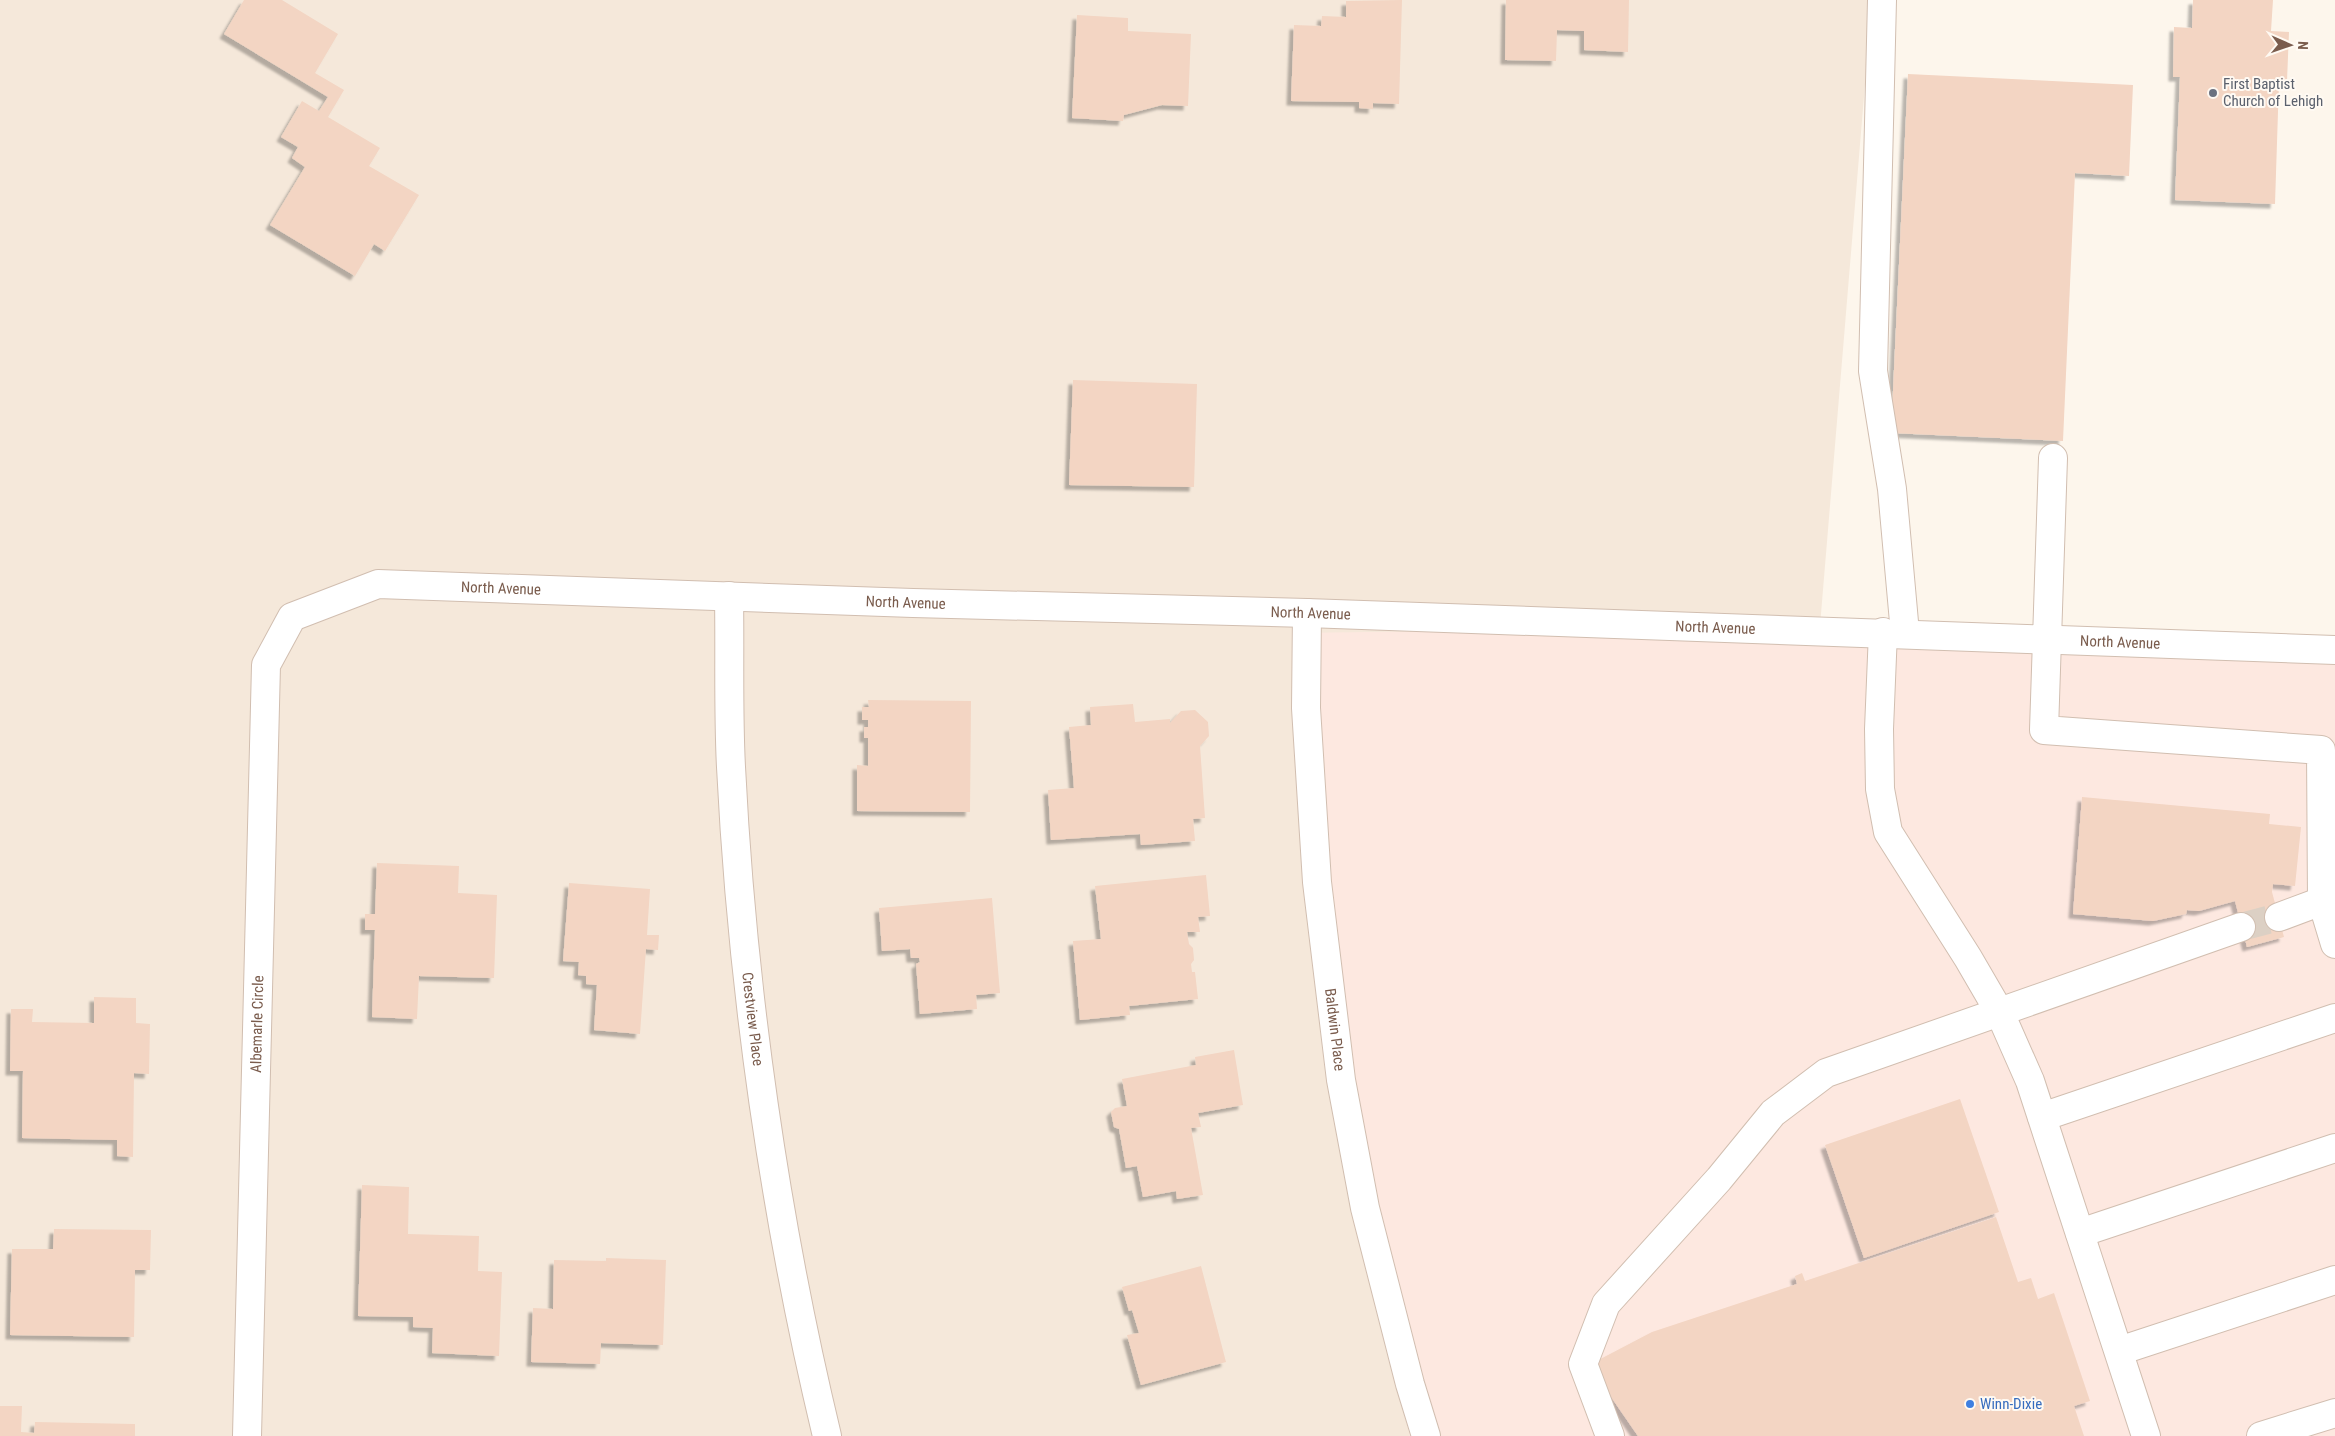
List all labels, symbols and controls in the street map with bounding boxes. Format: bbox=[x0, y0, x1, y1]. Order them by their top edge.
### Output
north arrow bbox=[2265, 20, 2315, 70]
text: N bbox=[2295, 41, 2311, 50]
place label: First Baptist Church of Lehigh bbox=[2223, 75, 2323, 110]
marker: First Baptist Church of Lehigh bbox=[2207, 87, 2219, 99]
street label: North Avenue bbox=[461, 578, 541, 599]
street label: North Avenue bbox=[865, 592, 946, 613]
street label: North Avenue bbox=[1270, 603, 1351, 624]
street label: North Avenue bbox=[1675, 617, 1756, 638]
street label: North Avenue bbox=[2080, 632, 2160, 653]
street label: Crestview Place bbox=[738, 971, 767, 1067]
street label: Albemarle Circle bbox=[247, 975, 267, 1073]
street label: Baldwin Place bbox=[1321, 987, 1349, 1072]
place label: Winn-Dixie bbox=[1980, 1395, 2042, 1413]
marker: Winn-Dixie bbox=[1964, 1398, 1976, 1410]

